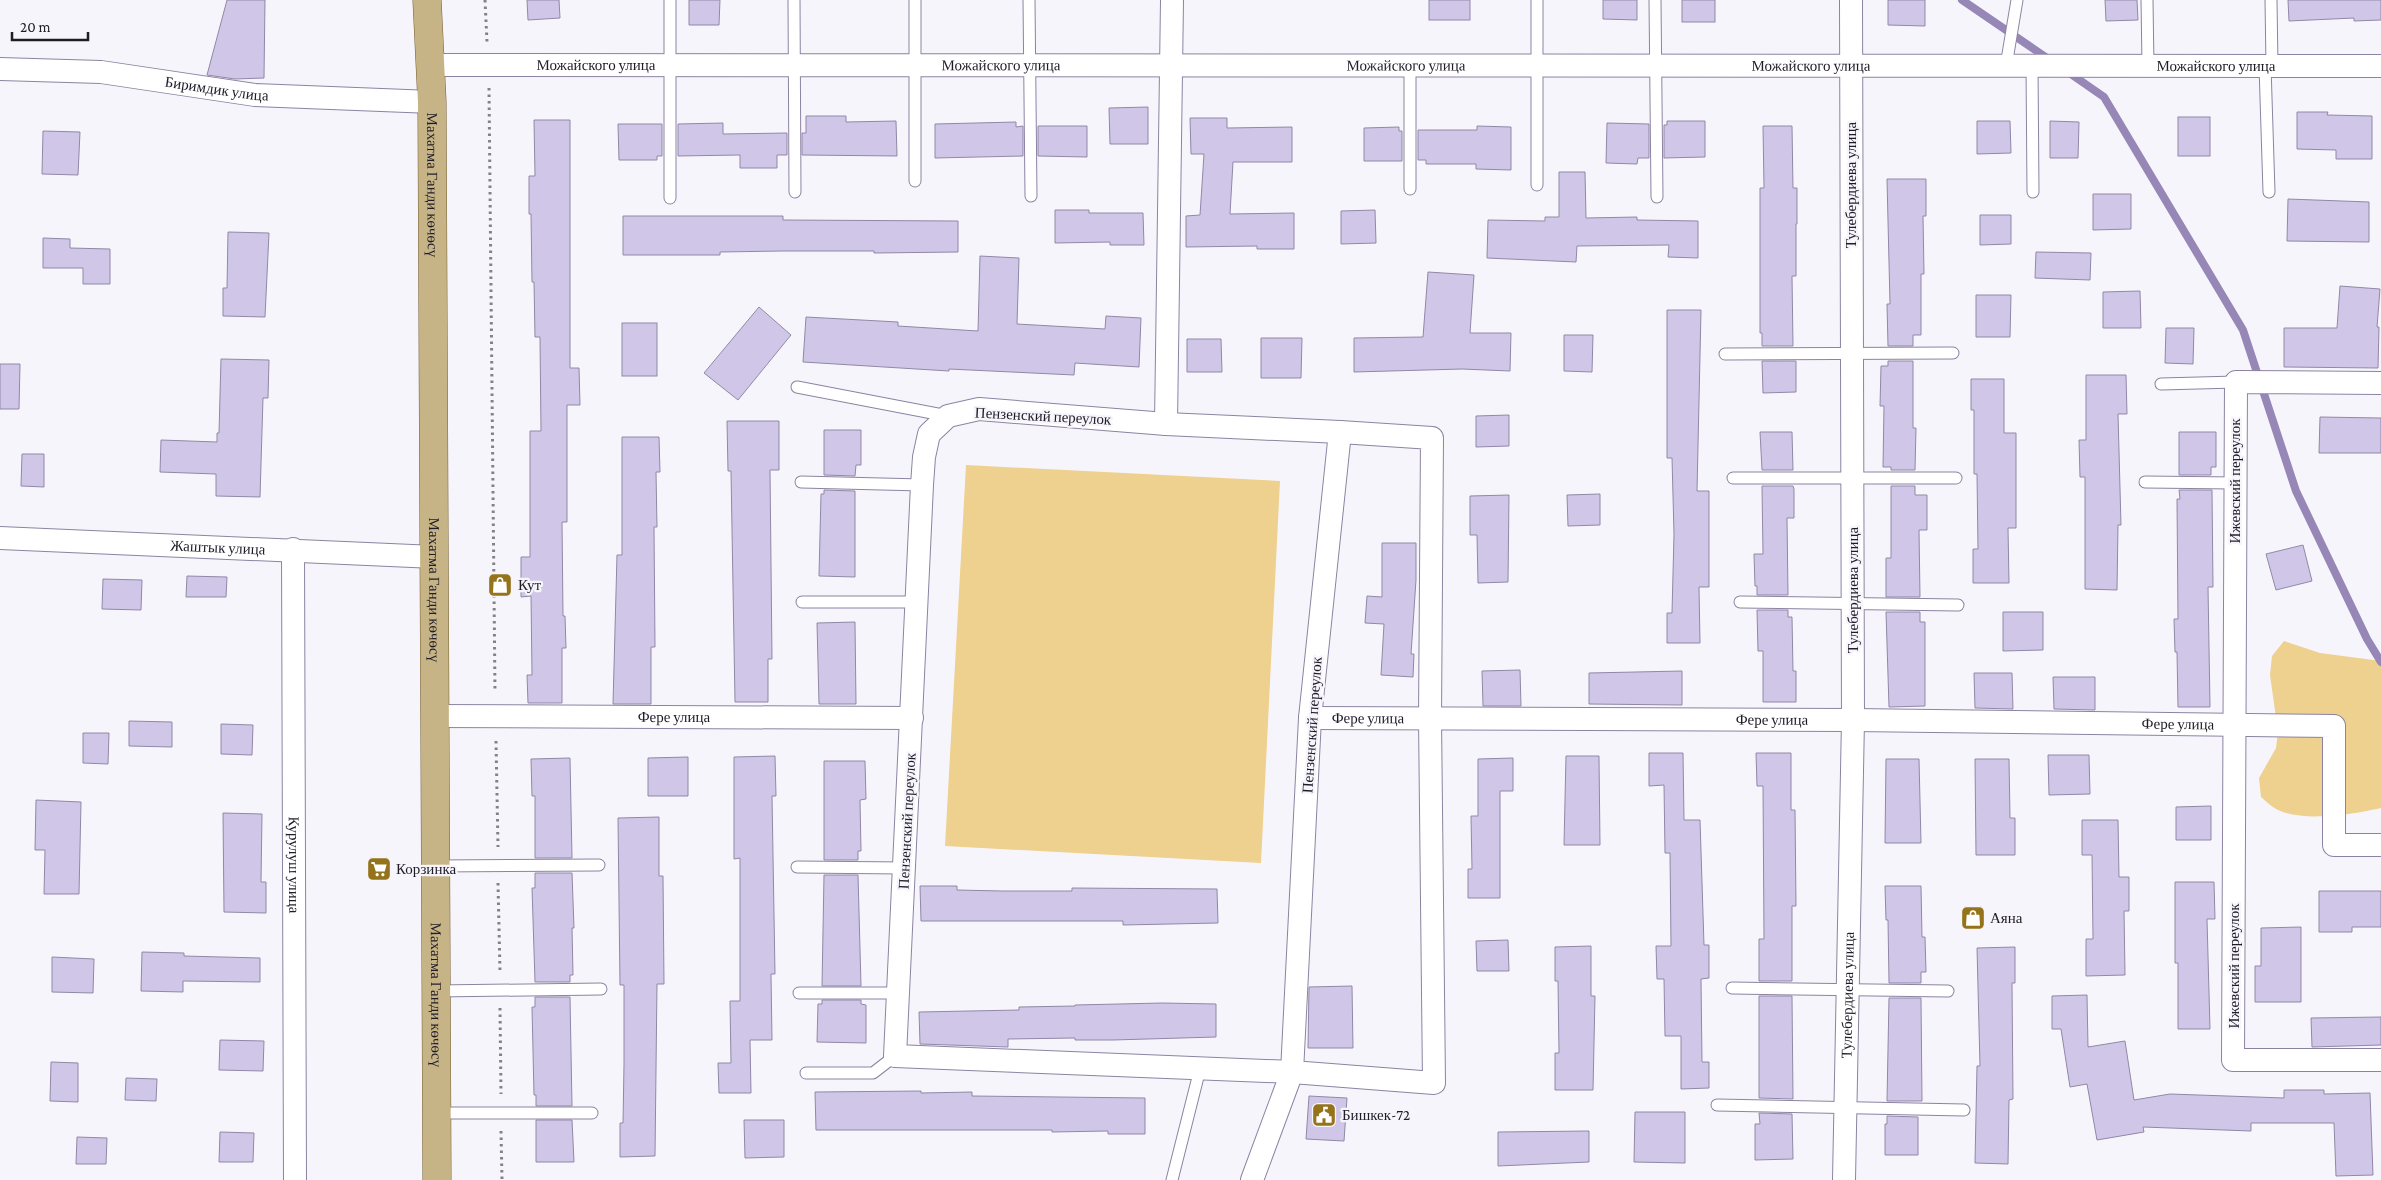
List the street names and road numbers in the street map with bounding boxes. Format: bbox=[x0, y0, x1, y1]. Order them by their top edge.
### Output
street label: Можайского улица bbox=[536, 57, 656, 73]
street label: Можайского улица bbox=[941, 57, 1061, 73]
street label: Можайского улица bbox=[1346, 57, 1466, 74]
street label: Можайского улица bbox=[1751, 58, 1871, 74]
street label: Можайского улица bbox=[2156, 58, 2276, 74]
street label: Биримдик улица bbox=[164, 74, 269, 104]
street label: Махатма Ганди көчөсү bbox=[424, 113, 441, 258]
street label: Тулебердиева улица bbox=[1843, 121, 1859, 248]
street label: Пензенский переулок bbox=[974, 404, 1112, 428]
street label: Ижевский переулок bbox=[2227, 418, 2243, 544]
street label: Махатма Ганди көчөсү bbox=[426, 518, 443, 663]
street label: Тулебердиева улица bbox=[1845, 526, 1861, 653]
street label: Жаштык улица bbox=[170, 537, 266, 558]
street label: Пензенский переулок bbox=[1299, 656, 1325, 794]
street label: Фере улица bbox=[638, 709, 711, 725]
street label: Фере улица bbox=[1332, 710, 1405, 726]
street label: Фере улица bbox=[1736, 712, 1809, 728]
street label: Фере улица bbox=[2142, 716, 2215, 733]
street label: Пензенский переулок bbox=[895, 752, 919, 890]
street label: Курулуш улица bbox=[286, 816, 302, 914]
street label: Ижевский переулок bbox=[2226, 903, 2242, 1029]
street label: Махатма Ганди көчөсү bbox=[428, 923, 444, 1068]
street label: Тулебердиева улица bbox=[1838, 931, 1857, 1059]

